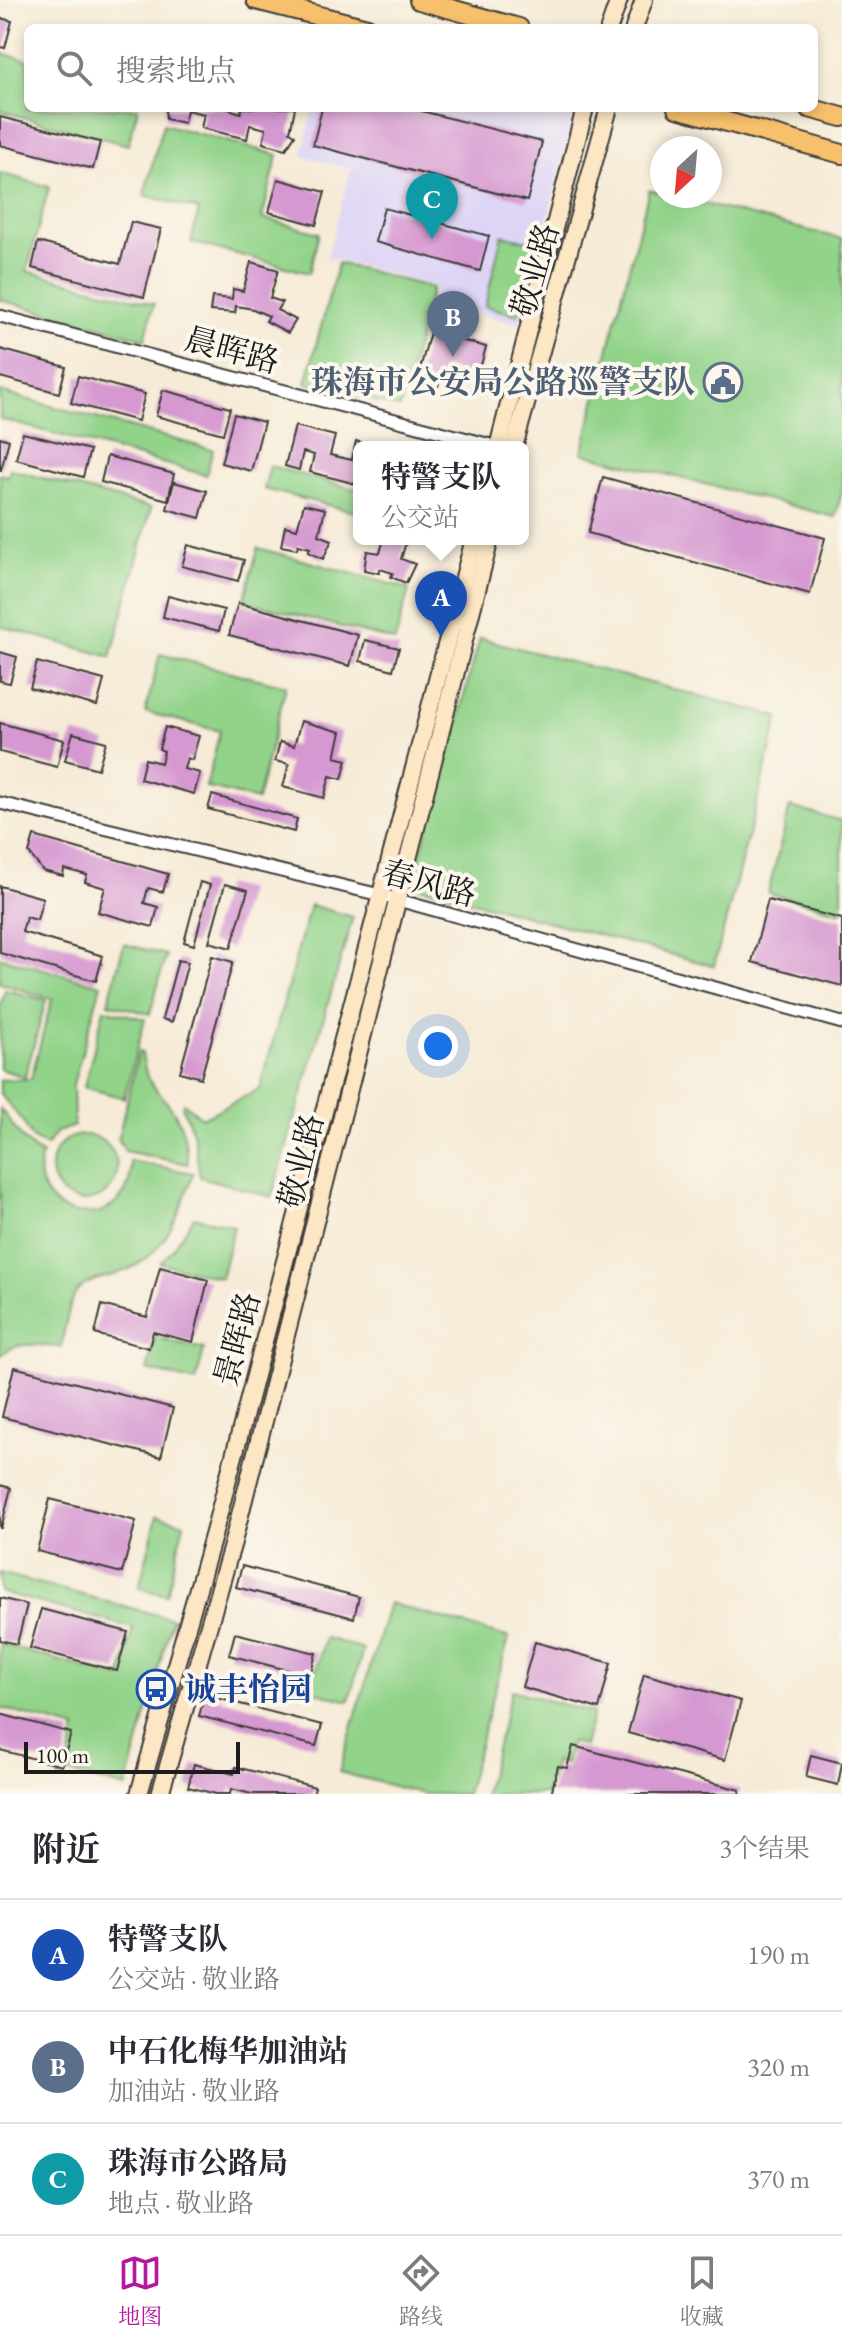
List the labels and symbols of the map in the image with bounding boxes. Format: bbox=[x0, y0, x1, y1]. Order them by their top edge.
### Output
north arrow bbox=[650, 136, 722, 208]
pin: C bbox=[406, 173, 458, 239]
street label: 敬业路 bbox=[502, 218, 568, 322]
pin: B bbox=[427, 291, 479, 357]
street label: 晨晖路 bbox=[180, 317, 284, 383]
place label: 珠海市公安局公路巡警支队 bbox=[311, 361, 695, 403]
public building icon: 珠海市公安局公路巡警支队 bbox=[702, 361, 744, 403]
pin: A bbox=[415, 571, 467, 637]
street label: 春风路 bbox=[377, 850, 481, 916]
your location bbox=[418, 1026, 458, 1066]
street label: 敬业路 bbox=[269, 1109, 333, 1213]
street label: 景晖路 bbox=[204, 1287, 270, 1391]
bus stop icon: 诚丰怡园 bbox=[135, 1668, 177, 1710]
place label: 诚丰怡园 bbox=[184, 1668, 312, 1710]
scale bar bbox=[24, 1738, 240, 1774]

